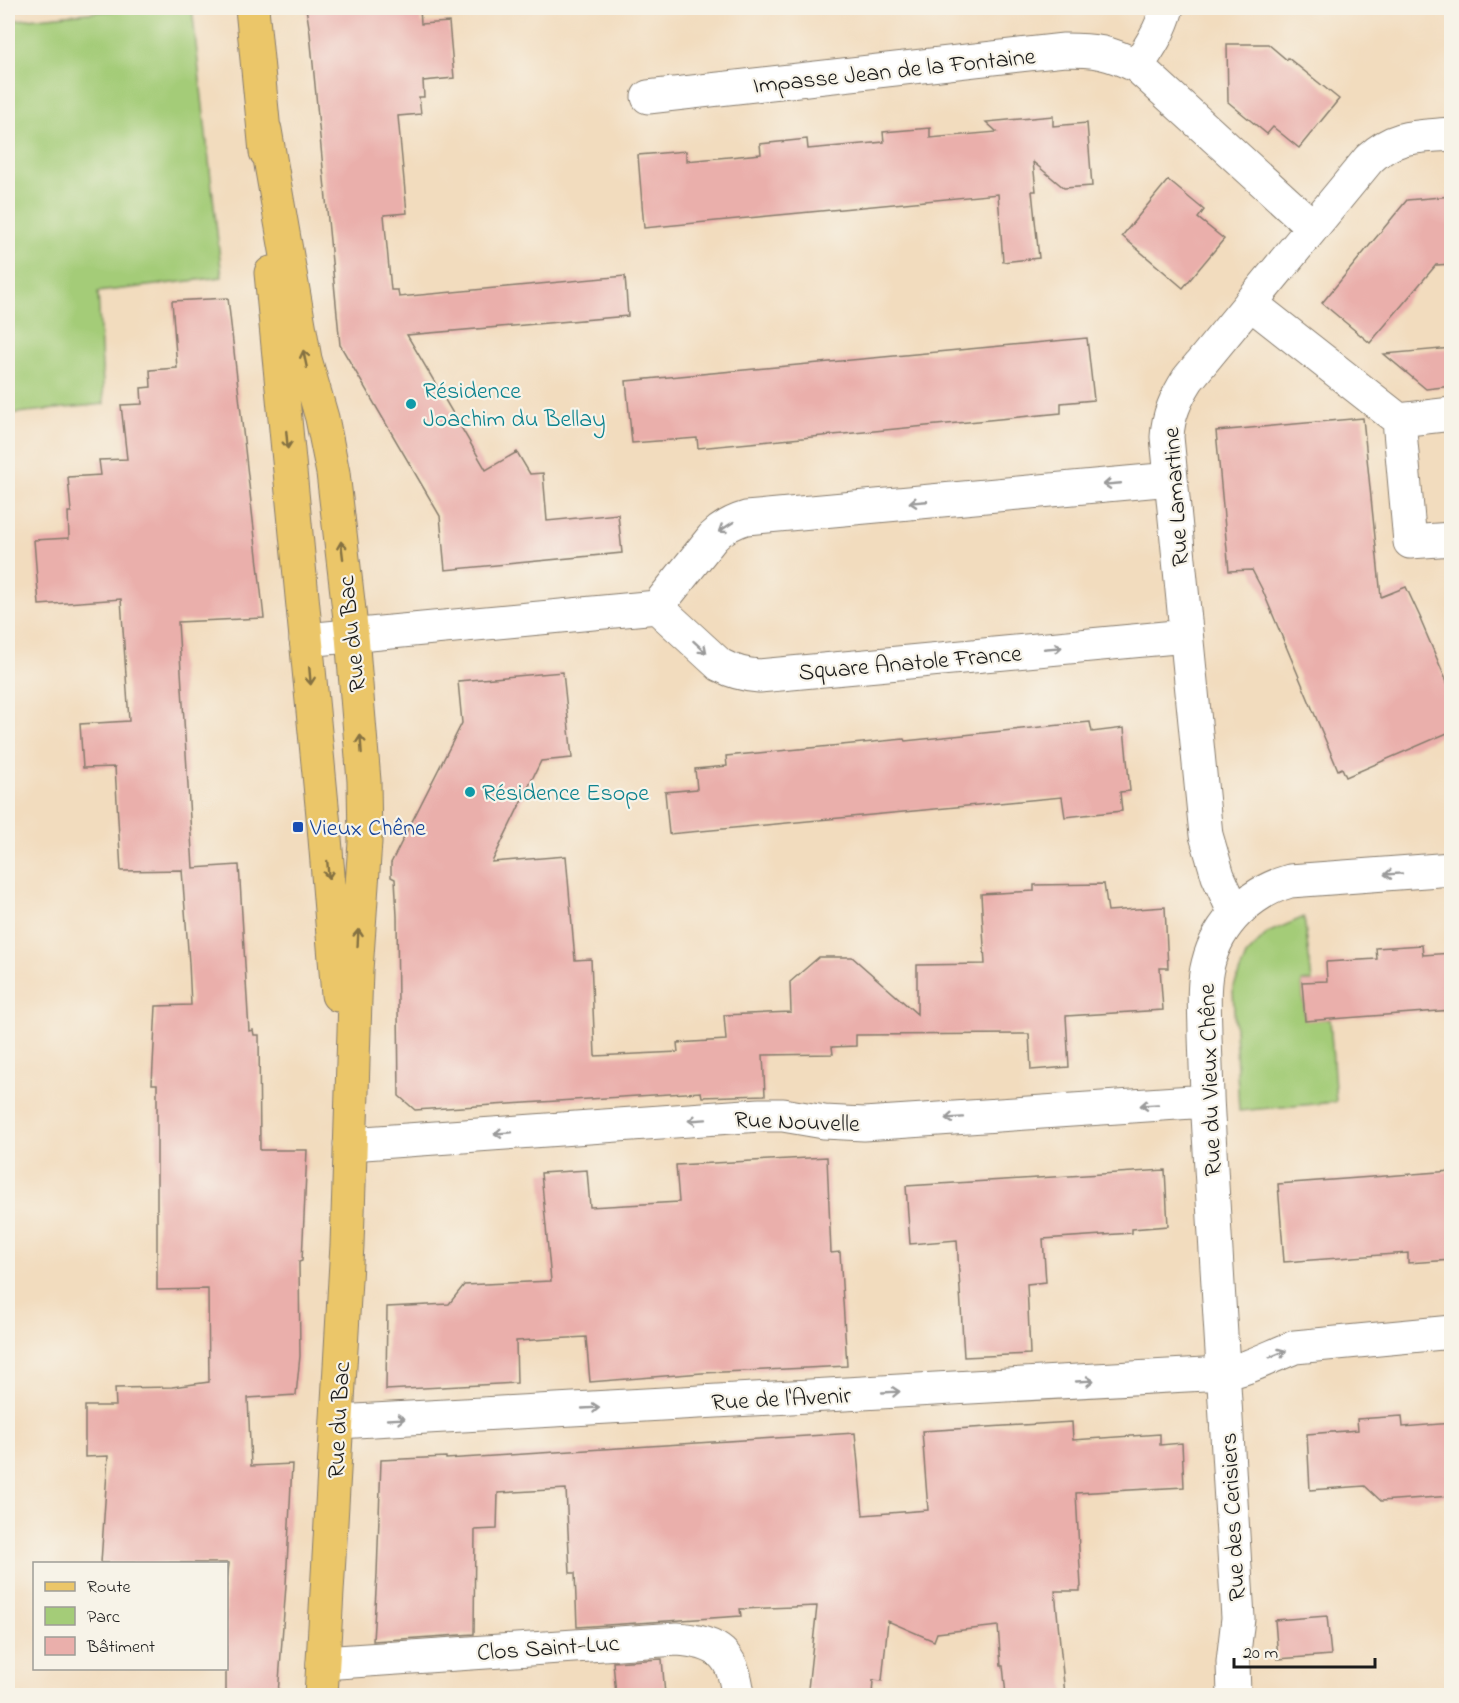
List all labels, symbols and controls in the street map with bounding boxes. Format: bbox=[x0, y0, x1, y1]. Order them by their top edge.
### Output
street label: Impasse Jean de la Fontaine bbox=[751, 40, 1037, 105]
one-way arrow bbox=[299, 349, 311, 368]
place label: Résidence Joachim du Bellay bbox=[423, 375, 606, 439]
marker: Résidence Joachim du Bellay bbox=[404, 397, 418, 411]
street label: Rue Lamartine bbox=[1155, 426, 1200, 568]
one-way arrow bbox=[282, 430, 293, 449]
one-way arrow bbox=[1103, 479, 1123, 490]
one-way arrow bbox=[909, 497, 929, 508]
one-way arrow bbox=[718, 521, 735, 533]
one-way arrow bbox=[336, 540, 347, 560]
street label: Rue du Bac bbox=[330, 574, 377, 694]
street label: Square Anatole France bbox=[797, 637, 1023, 692]
one-way arrow bbox=[692, 640, 707, 654]
one-way arrow bbox=[1042, 642, 1062, 653]
one-way arrow bbox=[304, 665, 315, 685]
one-way arrow bbox=[356, 734, 367, 754]
place label: Résidence Esope bbox=[482, 777, 649, 812]
marker: Résidence Esope bbox=[463, 785, 477, 799]
place label: Vieux Chêne bbox=[309, 812, 426, 847]
marker: Vieux Chêne bbox=[291, 820, 305, 834]
one-way arrow bbox=[322, 860, 333, 880]
one-way arrow bbox=[1384, 868, 1404, 879]
one-way arrow bbox=[353, 929, 364, 949]
street label: Rue du Vieux Chêne bbox=[1191, 983, 1232, 1177]
one-way arrow bbox=[1139, 1100, 1159, 1111]
street label: Rue Nouvelle bbox=[734, 1104, 861, 1143]
one-way arrow bbox=[945, 1113, 965, 1124]
one-way arrow bbox=[688, 1114, 708, 1125]
one-way arrow bbox=[493, 1128, 513, 1139]
one-way arrow bbox=[1268, 1348, 1287, 1359]
street label: Rue du Bac bbox=[320, 1361, 361, 1479]
one-way arrow bbox=[1075, 1376, 1095, 1387]
street label: Rue de l'Avenir bbox=[711, 1379, 852, 1422]
one-way arrow bbox=[880, 1386, 900, 1397]
one-way arrow bbox=[580, 1403, 600, 1414]
one-way arrow bbox=[386, 1414, 406, 1425]
street label: Rue des Cerisiers bbox=[1213, 1432, 1256, 1602]
legend bbox=[33, 1562, 228, 1670]
text: Route bbox=[87, 1575, 132, 1601]
text: Parc bbox=[87, 1605, 120, 1631]
street label: Clos Saint-Luc bbox=[476, 1627, 621, 1672]
scale bar bbox=[1234, 1631, 1375, 1669]
text: Bâtiment bbox=[86, 1635, 155, 1661]
text: 20 m bbox=[1243, 1641, 1278, 1667]

